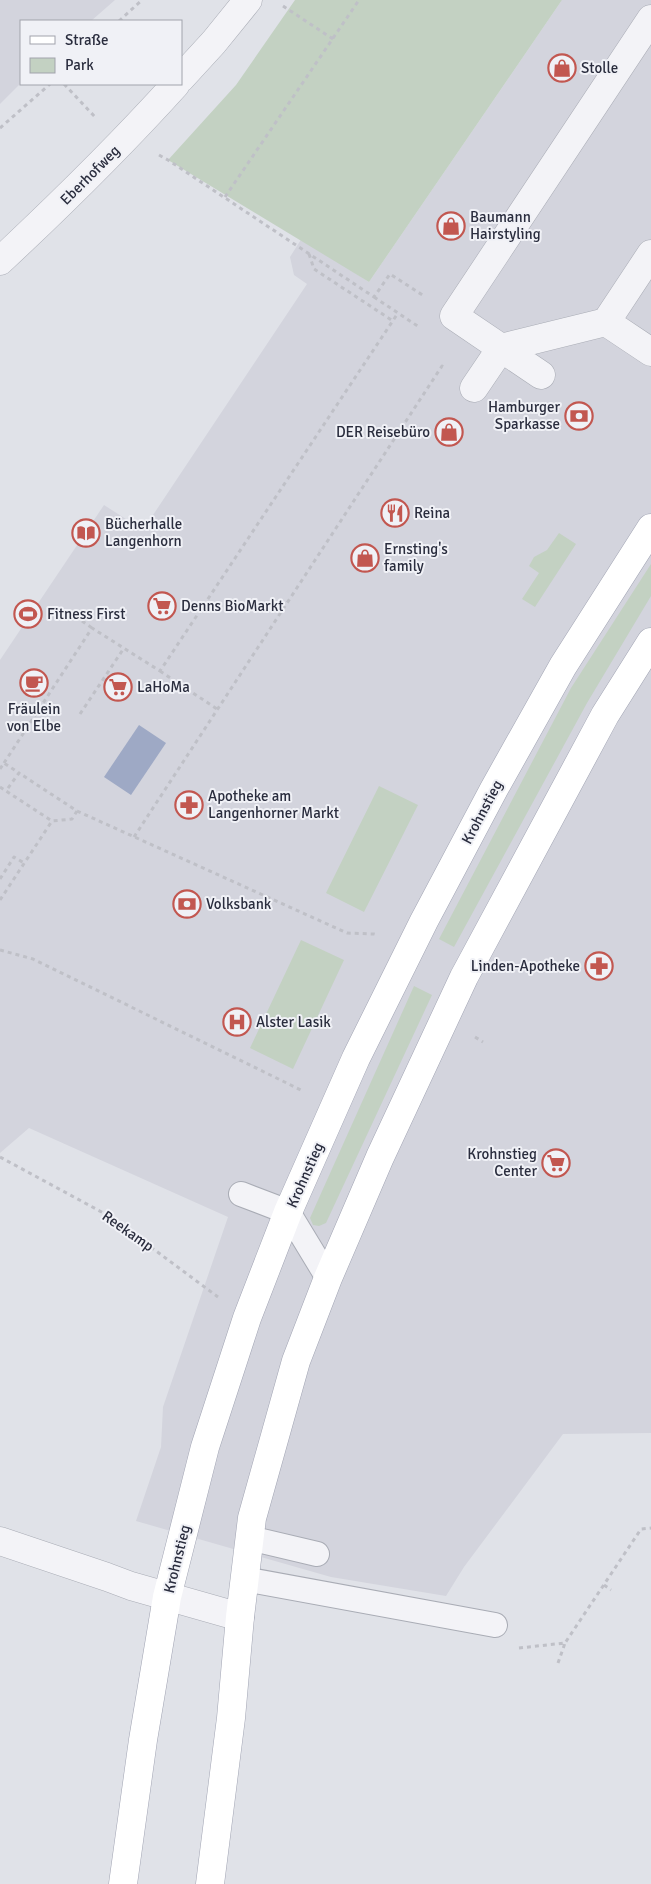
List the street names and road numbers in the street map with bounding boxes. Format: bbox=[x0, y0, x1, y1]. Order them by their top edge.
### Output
street label: Eberhofweg bbox=[56, 141, 124, 209]
street label: Krohnstieg bbox=[458, 777, 506, 847]
street label: Krohnstieg bbox=[283, 1139, 327, 1211]
street label: Reekamp bbox=[99, 1207, 157, 1255]
street label: Krohnstieg bbox=[160, 1523, 194, 1595]

